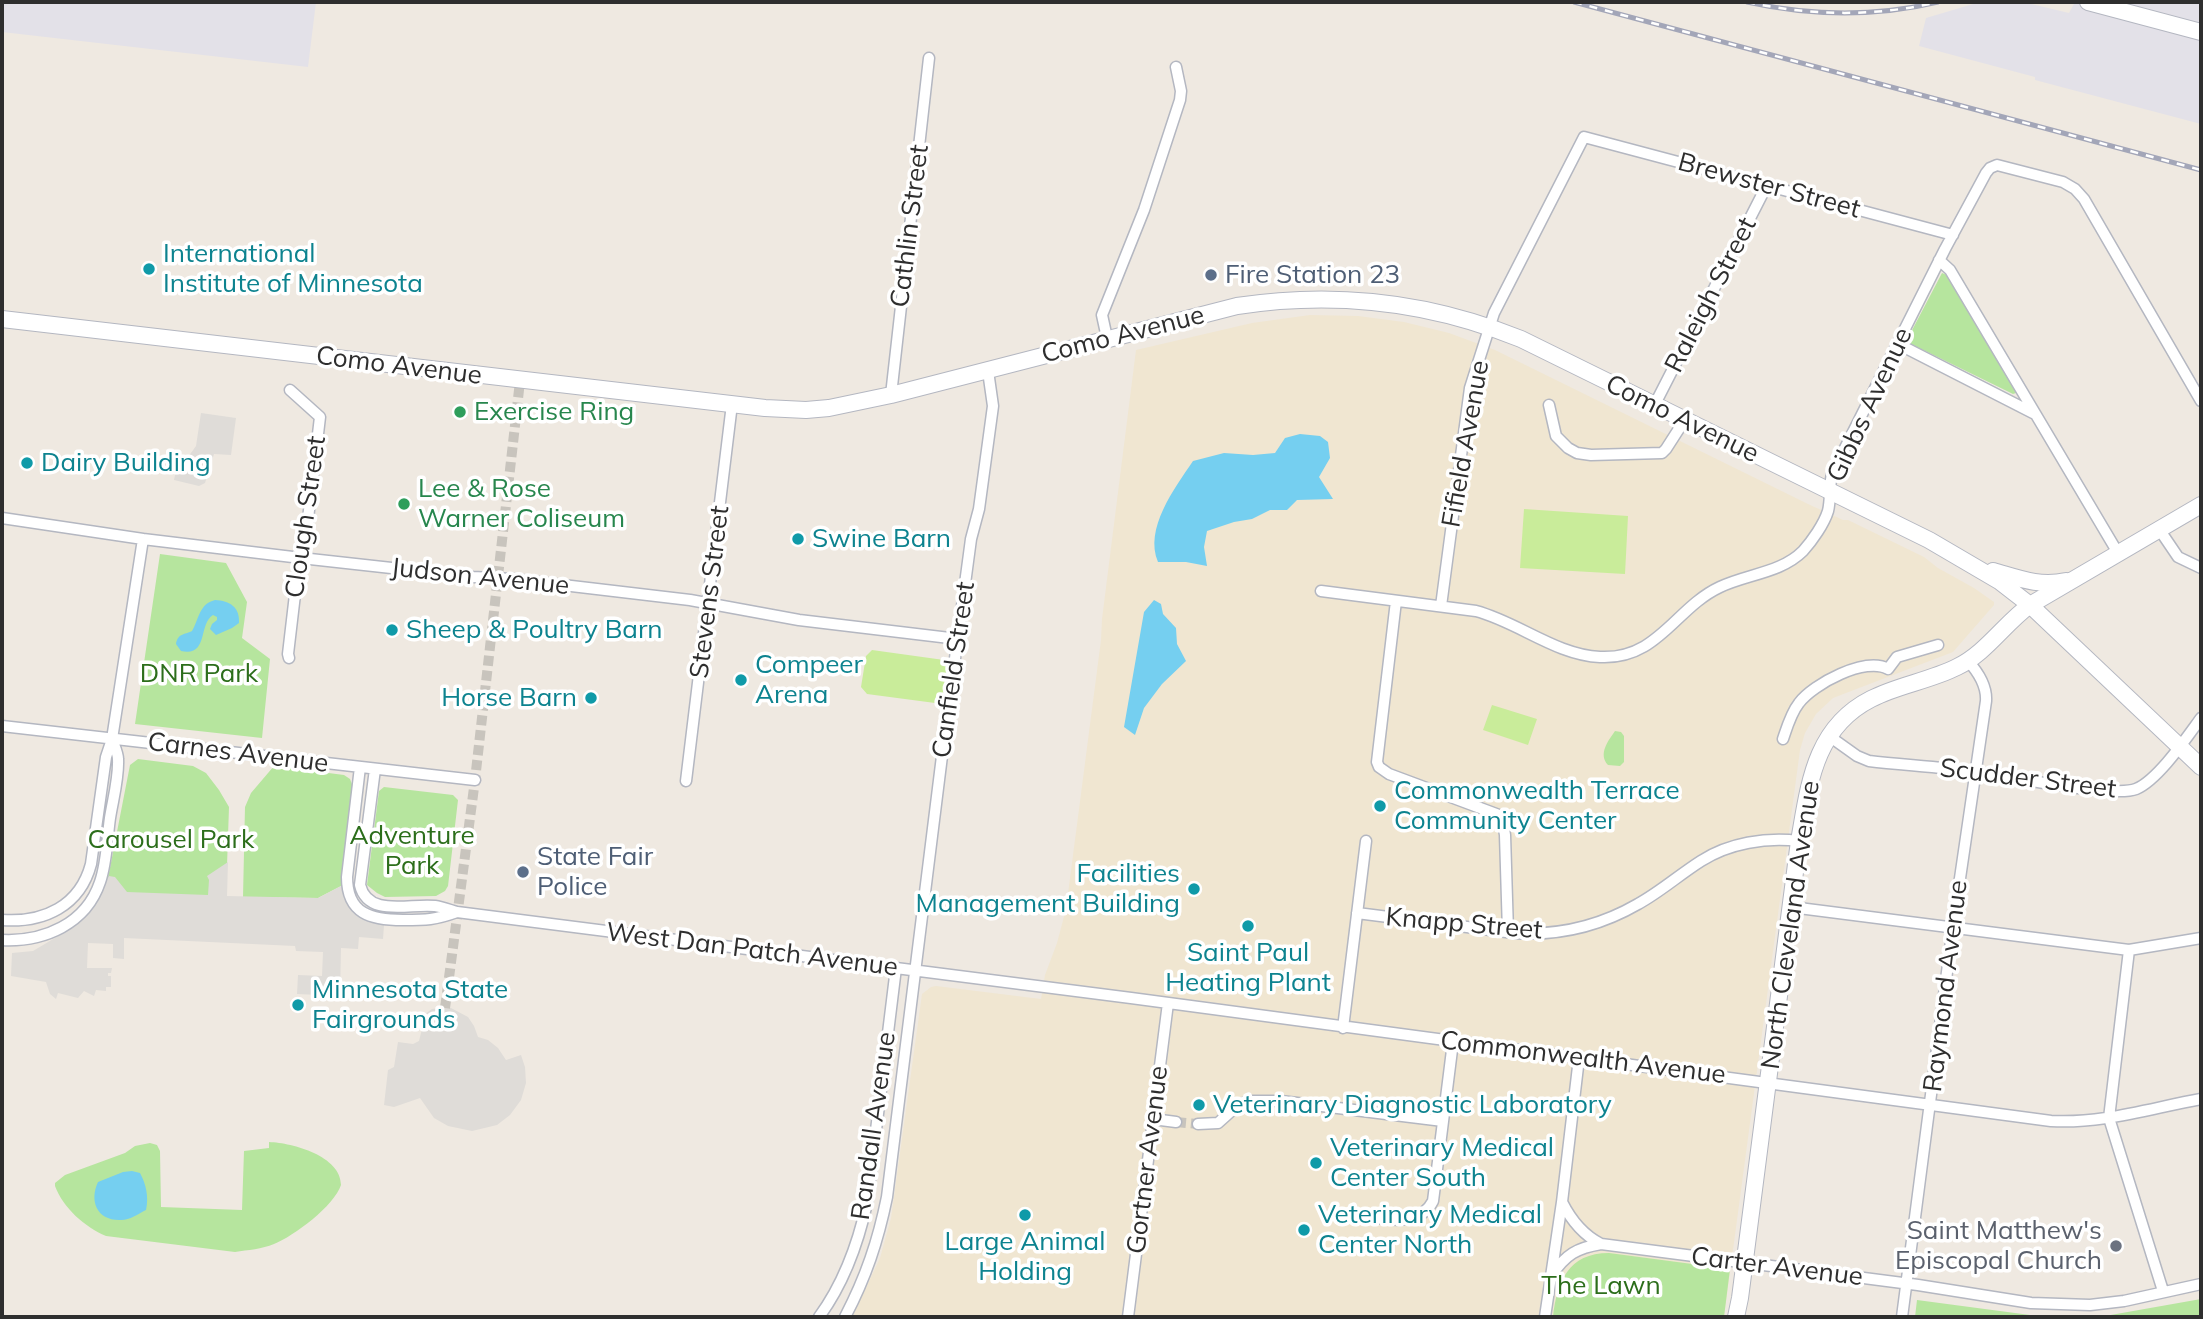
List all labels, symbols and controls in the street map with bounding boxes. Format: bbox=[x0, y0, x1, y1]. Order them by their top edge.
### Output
street label: Cathlin Street bbox=[885, 143, 935, 309]
street label: Brewster Street bbox=[1675, 147, 1863, 225]
street label: Raleigh Street bbox=[1659, 212, 1763, 378]
place label: International Institute of Minnesota bbox=[163, 238, 423, 300]
place label: Fire Station 23 bbox=[1225, 259, 1400, 291]
marker: International Institute of Minnesota bbox=[141, 261, 157, 277]
marker: Fire Station 23 bbox=[1203, 267, 1219, 283]
street label: Como Avenue bbox=[1038, 300, 1208, 370]
street label: Gibbs Avenue bbox=[1821, 323, 1919, 487]
street label: Como Avenue bbox=[314, 340, 484, 392]
street label: Fifield Avenue bbox=[1436, 358, 1496, 530]
street label: Como Avenue bbox=[1600, 368, 1764, 470]
place label: Exercise Ring bbox=[474, 396, 634, 428]
marker: Exercise Ring bbox=[452, 404, 468, 420]
street label: Clough Street bbox=[279, 434, 333, 600]
place label: Dairy Building bbox=[41, 447, 211, 479]
marker: Dairy Building bbox=[19, 455, 35, 471]
place label: Lee & Rose Warner Coliseum bbox=[418, 473, 625, 534]
marker: Lee & Rose Warner Coliseum bbox=[396, 496, 412, 512]
street label: Stevens Street bbox=[684, 504, 736, 680]
place label: Swine Barn bbox=[812, 523, 951, 555]
marker: Swine Barn bbox=[790, 531, 806, 547]
street label: Judson Avenue bbox=[389, 552, 571, 602]
street label: Canfield Street bbox=[926, 580, 982, 760]
place label: Sheep & Poultry Barn bbox=[406, 614, 663, 646]
marker: Sheep & Poultry Barn bbox=[384, 622, 400, 638]
place label: Compeer Arena bbox=[755, 649, 863, 710]
park label: DNR Park bbox=[140, 658, 258, 690]
marker: Compeer Arena bbox=[733, 672, 749, 688]
place label: Horse Barn bbox=[441, 682, 577, 714]
marker: Horse Barn bbox=[583, 690, 599, 706]
street label: Carnes Avenue bbox=[146, 726, 330, 780]
street label: Scudder Street bbox=[1938, 753, 2118, 805]
place label: Commonwealth Terrace Community Center bbox=[1394, 775, 1680, 836]
street label: North Cleveland Avenue bbox=[1755, 779, 1827, 1071]
marker: Commonwealth Terrace Community Center bbox=[1372, 798, 1388, 814]
park label: Adventure Park bbox=[349, 820, 475, 882]
park label: Carousel Park bbox=[88, 824, 254, 856]
place label: State Fair Police bbox=[537, 841, 653, 903]
place label: Facilities Management Building bbox=[916, 858, 1180, 920]
marker: State Fair Police bbox=[515, 864, 531, 880]
street label: Raymond Avenue bbox=[1918, 878, 1974, 1094]
marker: Facilities Management Building bbox=[1186, 881, 1202, 897]
street label: Knapp Street bbox=[1384, 902, 1544, 946]
street label: West Dan Patch Avenue bbox=[604, 917, 900, 983]
marker: Saint Paul Heating Plant bbox=[1240, 918, 1256, 934]
place label: Saint Paul Heating Plant bbox=[1165, 937, 1331, 998]
place label: Minnesota State Fairgrounds bbox=[312, 974, 508, 1036]
marker: Minnesota State Fairgrounds bbox=[290, 997, 306, 1013]
street label: Commonwealth Avenue bbox=[1438, 1025, 1728, 1091]
street label: Randall Avenue bbox=[845, 1030, 903, 1222]
street label: Gortner Avenue bbox=[1121, 1064, 1175, 1256]
place label: Veterinary Diagnostic Laboratory bbox=[1213, 1089, 1612, 1121]
marker: Veterinary Diagnostic Laboratory bbox=[1191, 1097, 1207, 1113]
place label: Veterinary Medical Center South bbox=[1330, 1132, 1554, 1194]
marker: Veterinary Medical Center South bbox=[1308, 1155, 1324, 1171]
place label: Veterinary Medical Center North bbox=[1318, 1199, 1542, 1260]
marker: Large Animal Holding bbox=[1017, 1207, 1033, 1223]
place label: Saint Matthew's Episcopal Church bbox=[1895, 1215, 2102, 1276]
marker: Veterinary Medical Center North bbox=[1296, 1222, 1312, 1238]
place label: Large Animal Holding bbox=[945, 1226, 1105, 1288]
marker: Saint Matthew's Episcopal Church bbox=[2108, 1238, 2124, 1254]
street label: Carter Avenue bbox=[1689, 1241, 1865, 1293]
park label: The Lawn bbox=[1541, 1270, 1661, 1302]

